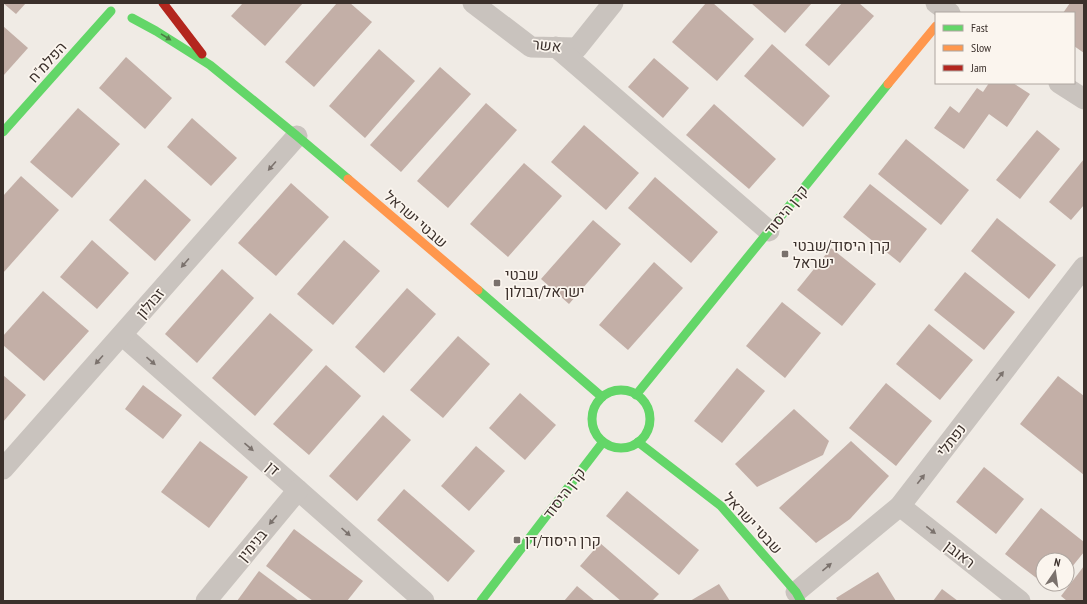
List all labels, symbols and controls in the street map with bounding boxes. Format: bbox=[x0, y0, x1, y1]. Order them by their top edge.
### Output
legend bbox=[935, 12, 1075, 84]
text: Fast bbox=[971, 20, 989, 35]
one-way arrow bbox=[161, 33, 171, 41]
street label: אשר bbox=[532, 34, 562, 56]
street label: הפלמ"ח bbox=[24, 37, 70, 87]
text: Slow bbox=[971, 40, 992, 55]
text: Jam bbox=[970, 60, 987, 75]
one-way arrow bbox=[267, 160, 276, 171]
street label: קרן היסוד bbox=[760, 181, 812, 239]
street label: שבטי ישראל bbox=[380, 186, 452, 252]
place label: קרן היסוד/שבטי ישראל bbox=[793, 236, 890, 272]
marker: קרן היסוד/שבטי ישראל bbox=[780, 249, 790, 259]
one-way arrow bbox=[181, 258, 190, 268]
place label: שבטי ישראל/זבולון bbox=[505, 265, 585, 301]
marker: שבטי ישראל/זבולון bbox=[492, 278, 502, 288]
street label: זבולון bbox=[132, 284, 168, 322]
one-way arrow bbox=[95, 355, 104, 366]
one-way arrow bbox=[146, 357, 156, 366]
one-way arrow bbox=[996, 370, 1005, 381]
street label: נפתלי bbox=[932, 420, 970, 460]
one-way arrow bbox=[244, 442, 254, 451]
street label: דן bbox=[262, 457, 284, 479]
street label: קרן היסוד bbox=[539, 464, 589, 522]
one-way arrow bbox=[917, 473, 925, 484]
street label: שבטי ישראל bbox=[719, 488, 787, 558]
one-way arrow bbox=[269, 514, 278, 525]
street label: בנימין bbox=[233, 525, 271, 565]
one-way arrow bbox=[925, 526, 936, 535]
one-way arrow bbox=[341, 528, 352, 537]
place label: קרן היסוד/דן bbox=[525, 531, 601, 550]
marker: קרן היסוד/דן bbox=[512, 535, 522, 545]
street label: ראובן bbox=[941, 536, 979, 572]
north arrow bbox=[1035, 552, 1075, 592]
text: N bbox=[1053, 555, 1062, 570]
one-way arrow bbox=[821, 563, 832, 571]

